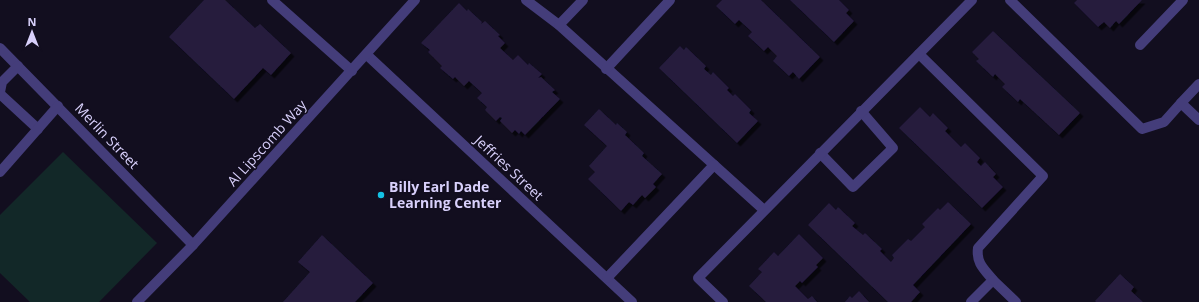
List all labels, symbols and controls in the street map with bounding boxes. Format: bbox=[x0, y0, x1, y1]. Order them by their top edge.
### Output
north arrow bbox=[12, 12, 52, 52]
text: N bbox=[28, 14, 36, 29]
street label: Al Lipscomb Way bbox=[223, 95, 311, 190]
street label: Merlin Street bbox=[71, 99, 144, 173]
street label: Jeffries Street bbox=[469, 129, 548, 204]
place label: Billy Earl Dade Learning Center bbox=[389, 177, 502, 212]
marker: Billy Earl Dade Learning Center bbox=[376, 190, 386, 200]

